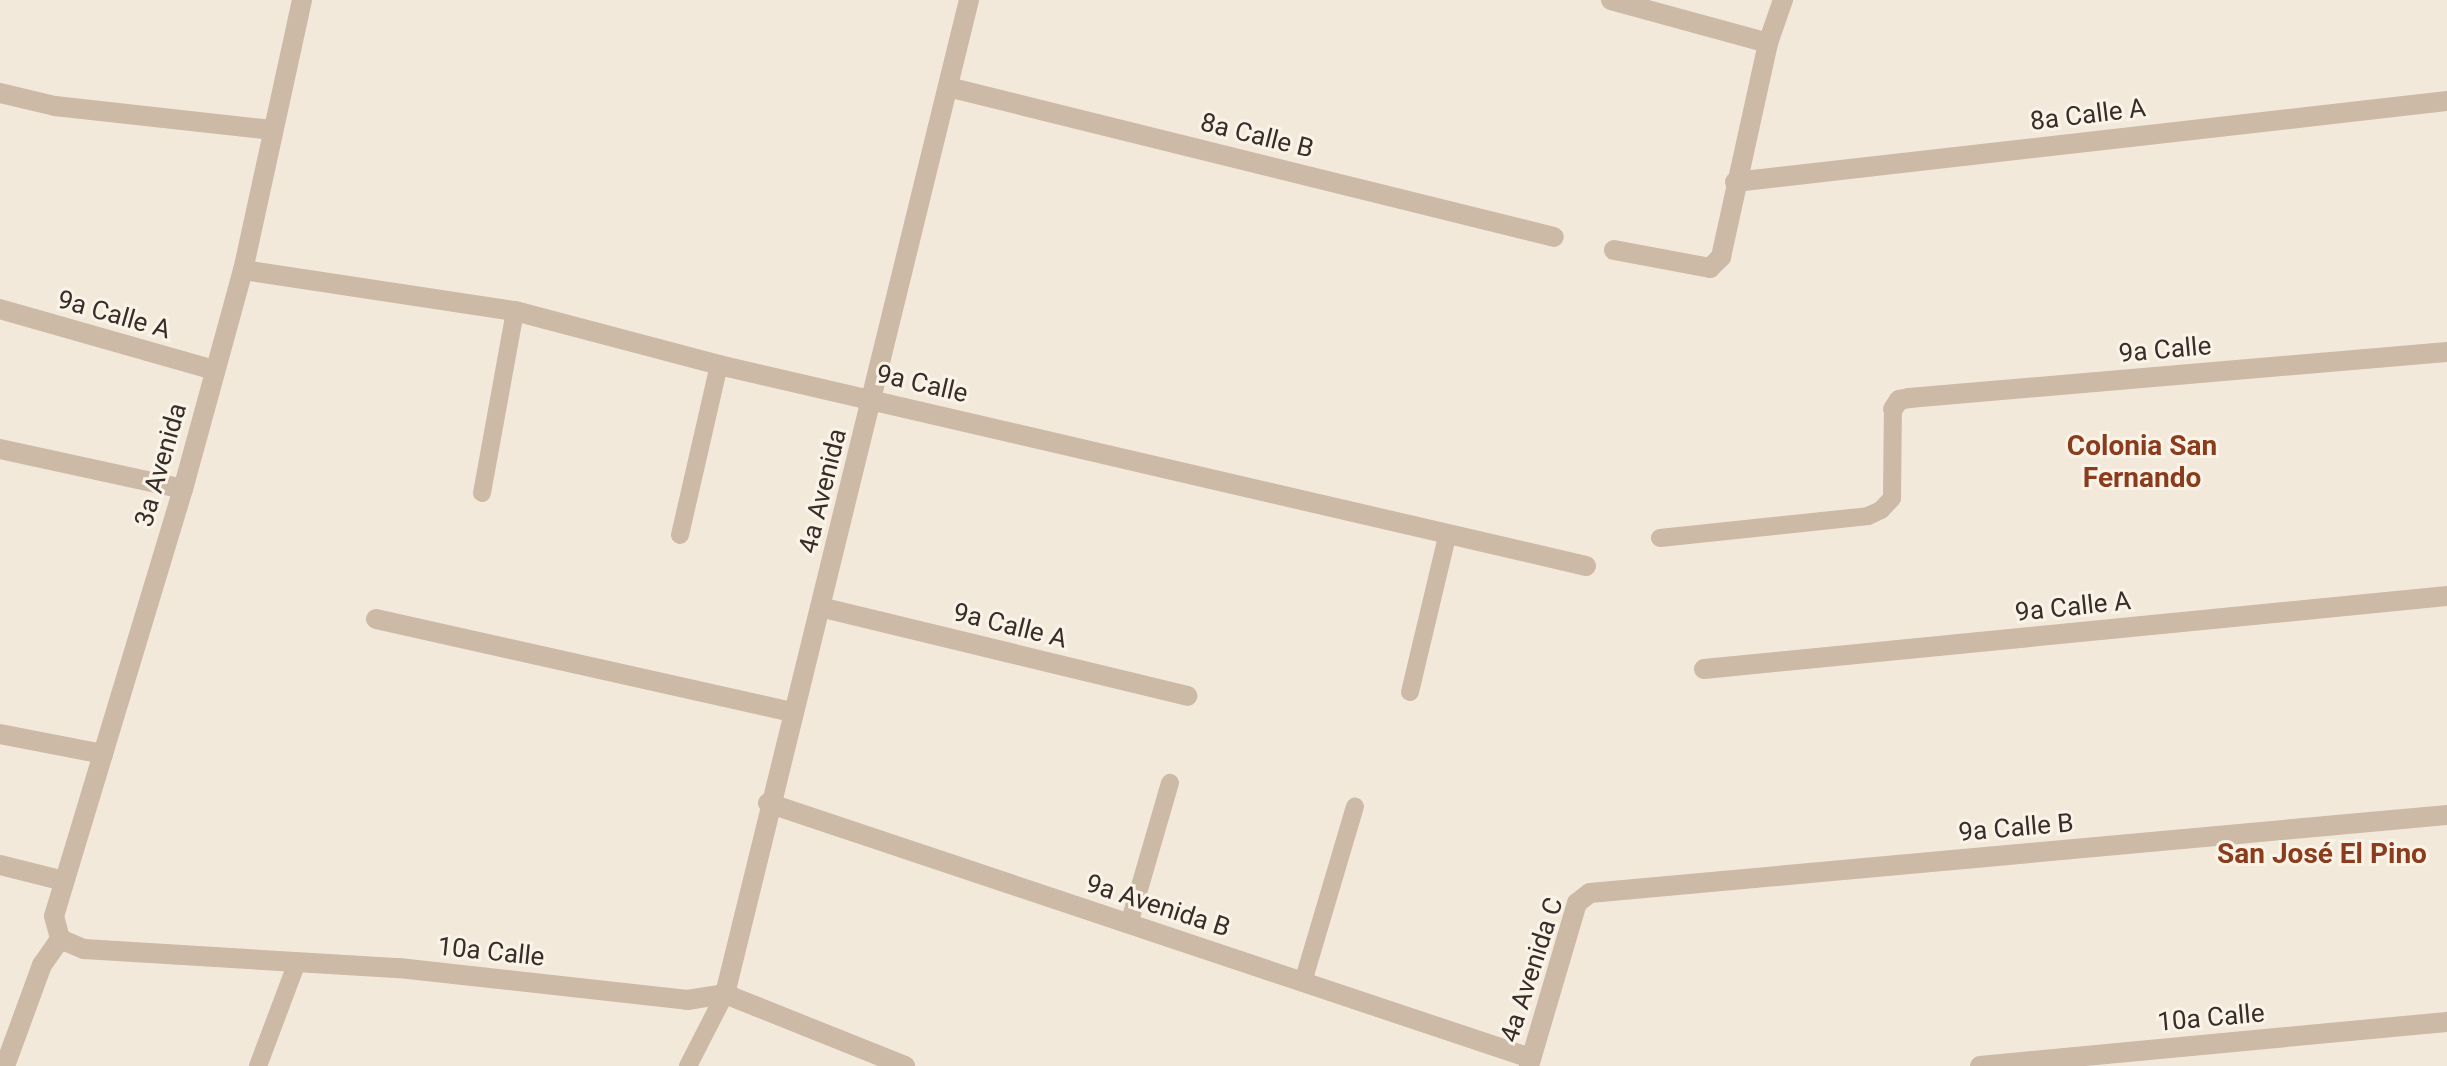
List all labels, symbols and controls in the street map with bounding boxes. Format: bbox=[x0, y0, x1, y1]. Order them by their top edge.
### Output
street label: 8a Calle A bbox=[2028, 92, 2148, 138]
street label: 8a Calle B bbox=[1197, 107, 1317, 165]
street label: 9a Calle A bbox=[54, 284, 174, 346]
street label: 9a Calle bbox=[2117, 330, 2213, 370]
street label: 9a Calle bbox=[873, 358, 971, 410]
street label: 3a Avenida bbox=[128, 400, 194, 530]
street label: 4a Avenida bbox=[792, 425, 854, 557]
district label: Colonia San Fernando bbox=[2067, 429, 2217, 495]
street label: 9a Calle A bbox=[2014, 585, 2132, 629]
street label: 9a Calle A bbox=[950, 597, 1070, 655]
street label: 9a Calle B bbox=[1957, 807, 2075, 849]
district label: San José El Pino bbox=[2217, 837, 2427, 871]
street label: 9a Avenida B bbox=[1082, 868, 1234, 944]
street label: 4a Avenida C bbox=[1494, 894, 1570, 1046]
street label: 10a Calle bbox=[436, 931, 546, 973]
street label: 10a Calle bbox=[2156, 998, 2266, 1038]

